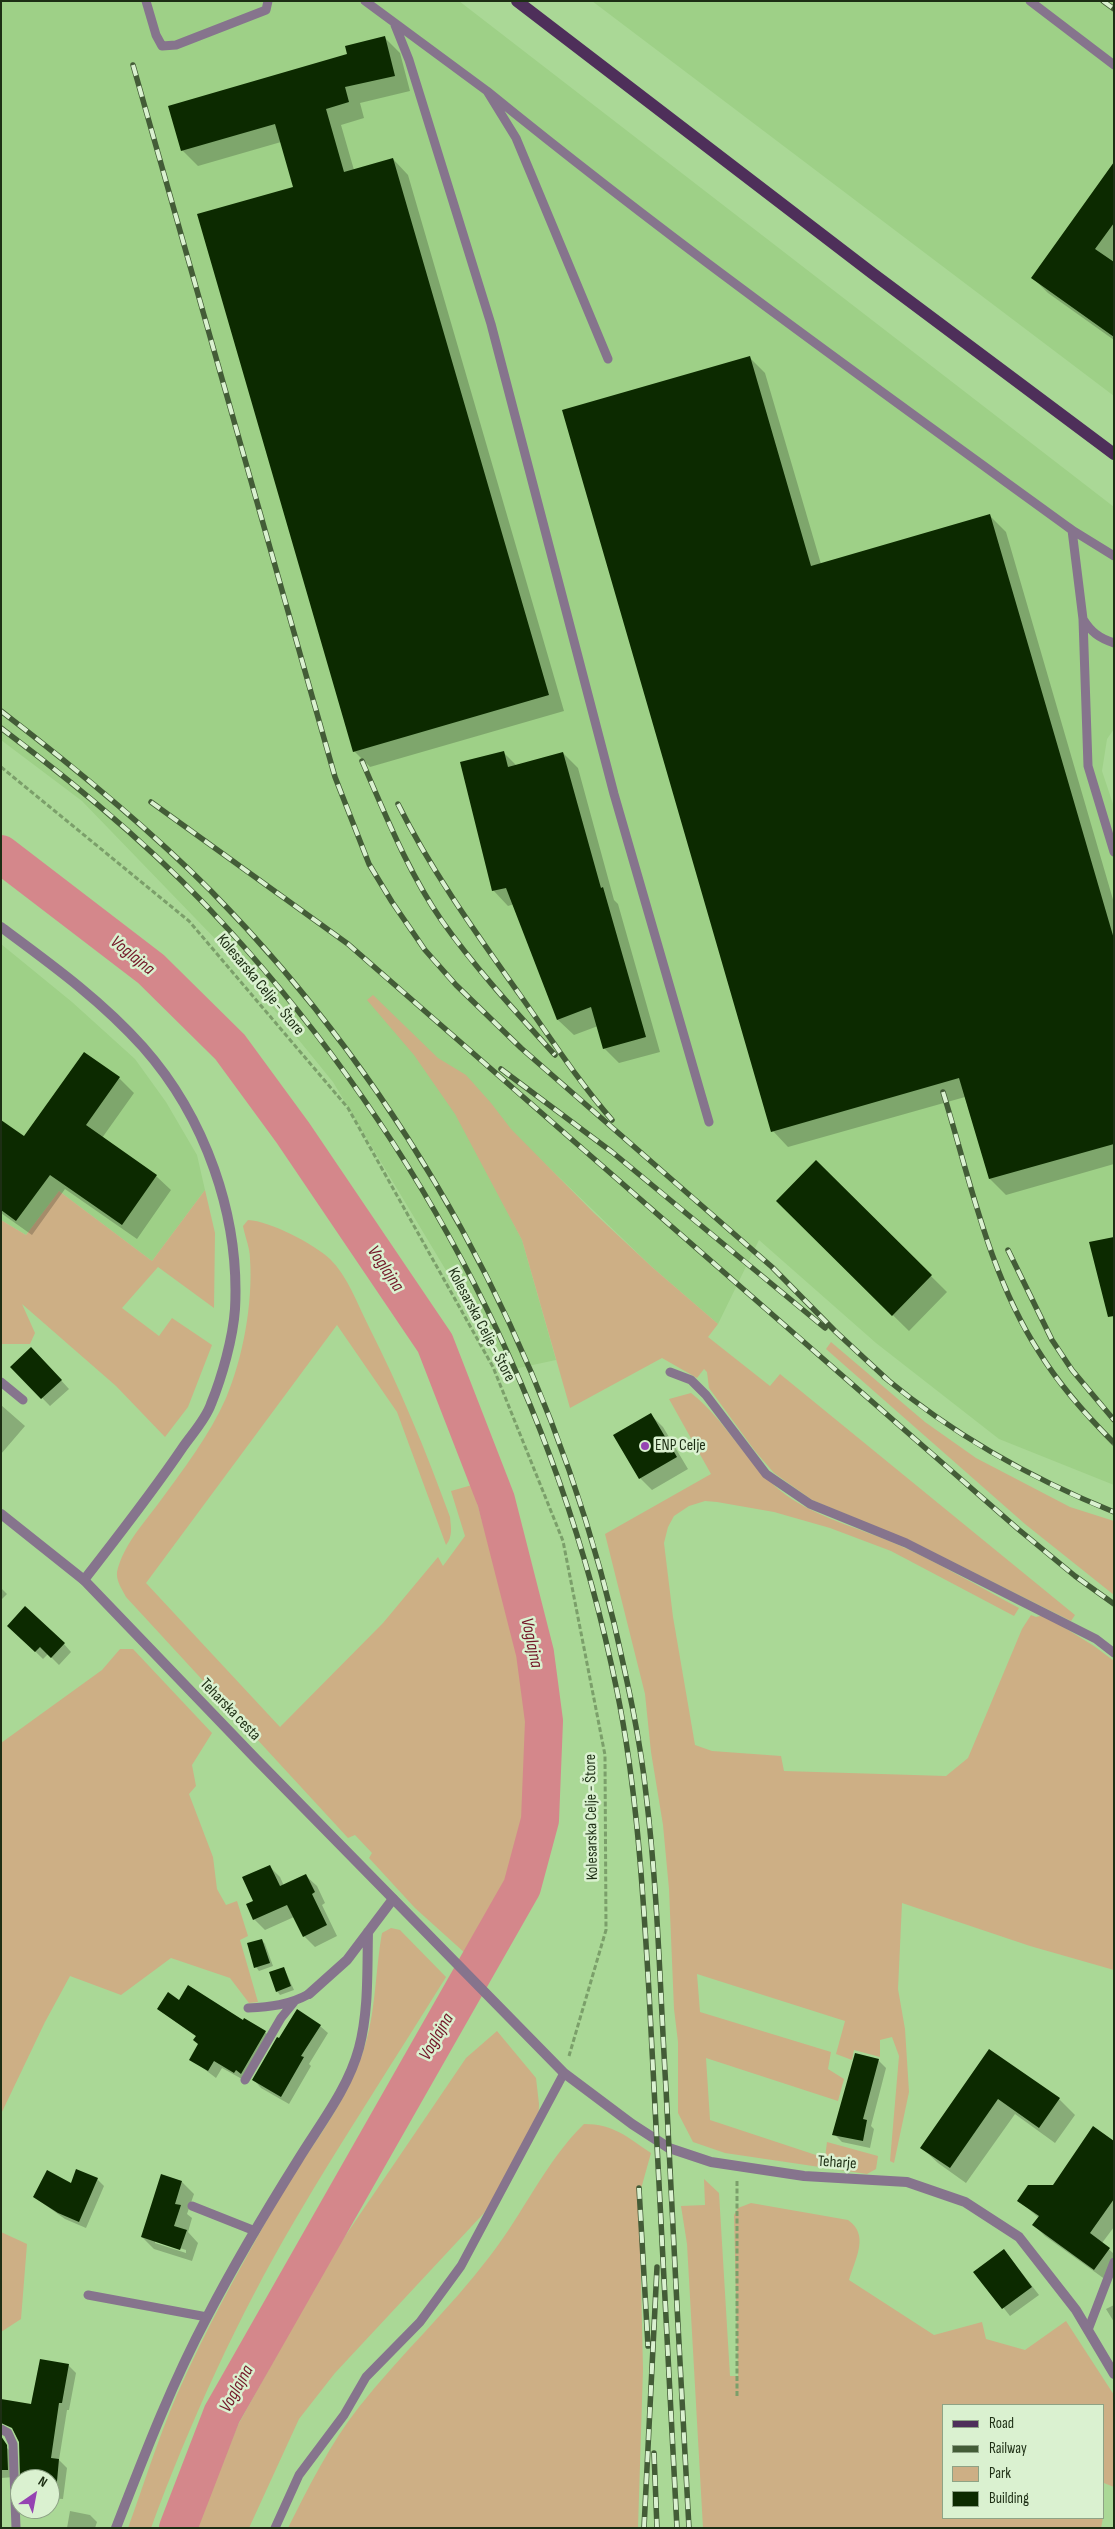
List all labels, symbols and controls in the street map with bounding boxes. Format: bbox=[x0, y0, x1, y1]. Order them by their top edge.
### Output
street label: Kolesarska Celje - Štore bbox=[212, 930, 308, 1040]
water label: Voglajna bbox=[106, 932, 158, 980]
water label: Voglajna bbox=[362, 1242, 408, 1296]
street label: Kolesarska Celje - Štore bbox=[443, 1265, 519, 1385]
place label: ENP Celje bbox=[655, 1436, 706, 1456]
marker: ENP Celje bbox=[639, 1440, 651, 1452]
water label: Voglajna bbox=[515, 1616, 547, 1670]
street label: Teharska cesta bbox=[196, 1675, 264, 1745]
street label: Kolesarska Celje - Štore bbox=[581, 1754, 603, 1880]
water label: Voglajna bbox=[415, 2010, 459, 2064]
street label: Teharje bbox=[817, 2152, 857, 2174]
water label: Voglajna bbox=[215, 2362, 259, 2416]
legend bbox=[942, 2404, 1105, 2519]
text: Road bbox=[989, 2414, 1014, 2433]
text: Railway bbox=[989, 2439, 1027, 2458]
text: Park bbox=[989, 2464, 1011, 2483]
north arrow bbox=[10, 2469, 60, 2519]
text: N bbox=[35, 2473, 51, 2491]
text: Building bbox=[989, 2489, 1029, 2508]

